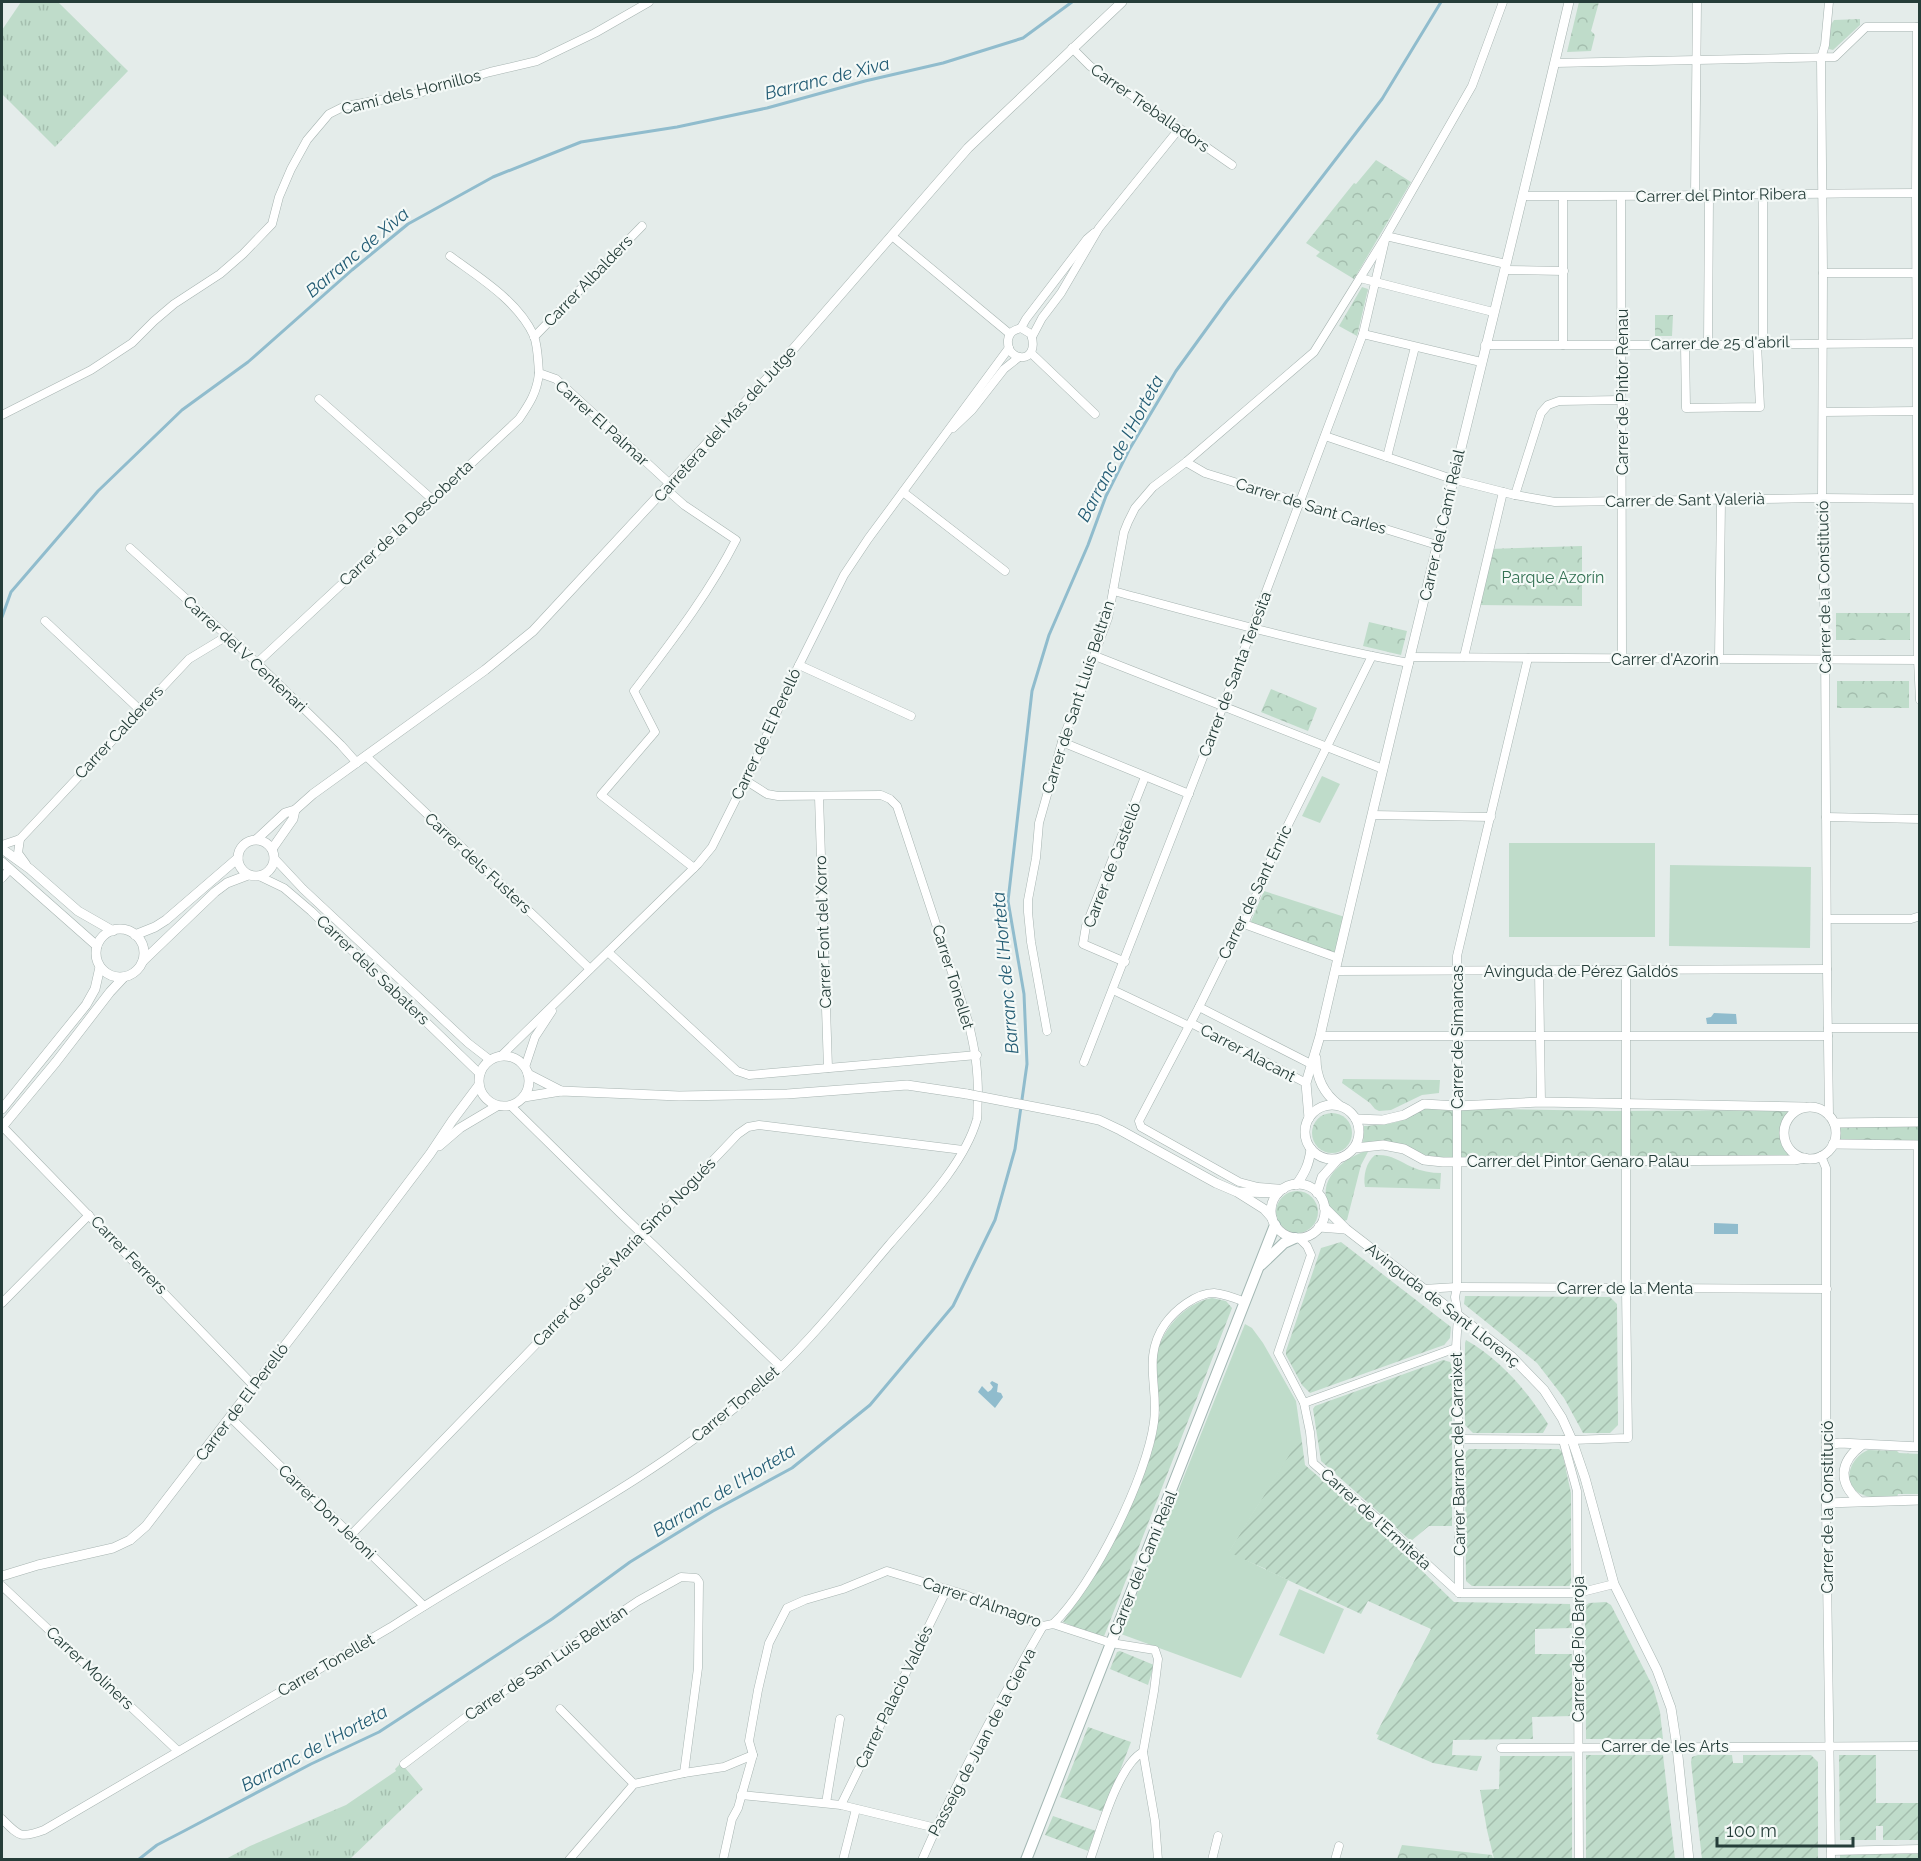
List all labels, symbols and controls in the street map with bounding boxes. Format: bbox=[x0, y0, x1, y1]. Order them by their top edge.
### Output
water label: Barranc de Xiva bbox=[762, 52, 892, 104]
street label: Carrer Treballadors bbox=[1087, 60, 1213, 156]
street label: Camí dels Hornillos bbox=[339, 65, 483, 119]
street label: Carrer del Pintor Ribera bbox=[1635, 184, 1807, 206]
water label: Barranc de Xiva bbox=[301, 203, 413, 301]
street label: Carrer Albalders bbox=[540, 231, 637, 331]
street label: Carrer de Pintor Renau bbox=[1613, 309, 1632, 475]
street label: Carrer de 25 d'abril bbox=[1650, 332, 1790, 354]
street label: Carretera del Mas del Jutge bbox=[650, 342, 800, 506]
water label: Barranc de l'Horteta bbox=[1073, 371, 1168, 525]
street label: Carrer El Palmar bbox=[551, 376, 653, 470]
street label: Carrer del Camí Reial bbox=[1415, 447, 1469, 603]
street label: Carrer de la Descoberta bbox=[335, 456, 477, 590]
street label: Carrer de Sant Carles bbox=[1233, 474, 1389, 538]
street label: Carrer de Sant Valerià bbox=[1605, 489, 1765, 511]
street label: Carrer de la Constitució bbox=[1813, 500, 1835, 674]
park label: Parque Azorín bbox=[1502, 568, 1604, 587]
street label: Carrer de Santa Teresita bbox=[1195, 589, 1275, 759]
street label: Carrer del V Centenari bbox=[179, 592, 311, 716]
street label: Carrer de Sant Lluís Beltràn bbox=[1038, 598, 1118, 796]
street label: Carrer d'Azorin bbox=[1611, 650, 1719, 669]
street label: Carrer de El Perelló bbox=[727, 665, 805, 803]
street label: Carrer Calderers bbox=[71, 681, 167, 783]
street label: Carrer de Castelló bbox=[1079, 799, 1145, 931]
street label: Carrer dels Fusters bbox=[421, 809, 535, 918]
street label: Carrer de Sant Enric bbox=[1214, 822, 1296, 962]
street label: Carrer Font del Xorro bbox=[811, 855, 835, 1009]
water label: Barranc de l'Horteta bbox=[987, 891, 1023, 1055]
street label: Carrer dels Sabaters bbox=[313, 911, 434, 1029]
street label: Carrer Tonellet bbox=[928, 922, 978, 1032]
street label: Avinguda de Pérez Galdós bbox=[1484, 962, 1679, 981]
street label: Carrer de Simancas bbox=[1448, 965, 1467, 1109]
street label: Carrer Alacant bbox=[1197, 1020, 1299, 1086]
street label: Carrer del Pintor Genaro Palau bbox=[1467, 1152, 1689, 1171]
street label: Carrer de José María Simó Nogués bbox=[529, 1153, 720, 1350]
street label: Carrer Ferrers bbox=[87, 1212, 171, 1298]
street label: Avinguda de Sant Llorenç bbox=[1362, 1239, 1524, 1371]
street label: Carrer de la Menta bbox=[1557, 1279, 1693, 1298]
street label: Carrer de El Perelló bbox=[191, 1339, 293, 1465]
street label: Carrer Barranc del Carraixet bbox=[1447, 1351, 1469, 1556]
street label: Carrer Tonellet bbox=[687, 1361, 783, 1446]
street label: Carrer de la Constitució bbox=[1818, 1420, 1837, 1594]
water label: Barranc de l'Horteta bbox=[649, 1439, 799, 1541]
street label: Carrer Don Jeroni bbox=[274, 1461, 380, 1563]
street label: Carrer de l'Ermiteta bbox=[1317, 1464, 1435, 1574]
street label: Carrer del Camí Reial bbox=[1105, 1487, 1181, 1638]
street label: Carrer d'Almagro bbox=[920, 1573, 1044, 1631]
street label: Carrer de Pío Baroja bbox=[1569, 1576, 1588, 1722]
street label: Carrer de San Luis Beltrán bbox=[461, 1601, 631, 1725]
street label: Carrer Palacio Valdés bbox=[851, 1622, 937, 1772]
street label: Carrer Moliners bbox=[42, 1623, 138, 1714]
street label: Carrer Tonellet bbox=[274, 1629, 378, 1700]
street label: Passeig de Juan de la Cierva bbox=[924, 1645, 1040, 1839]
water label: Barranc de l'Horteta bbox=[237, 1700, 391, 1795]
street label: Carrer de les Arts bbox=[1601, 1737, 1729, 1756]
scale bar bbox=[1717, 1810, 1854, 1848]
text: 100 m bbox=[1726, 1820, 1777, 1841]

